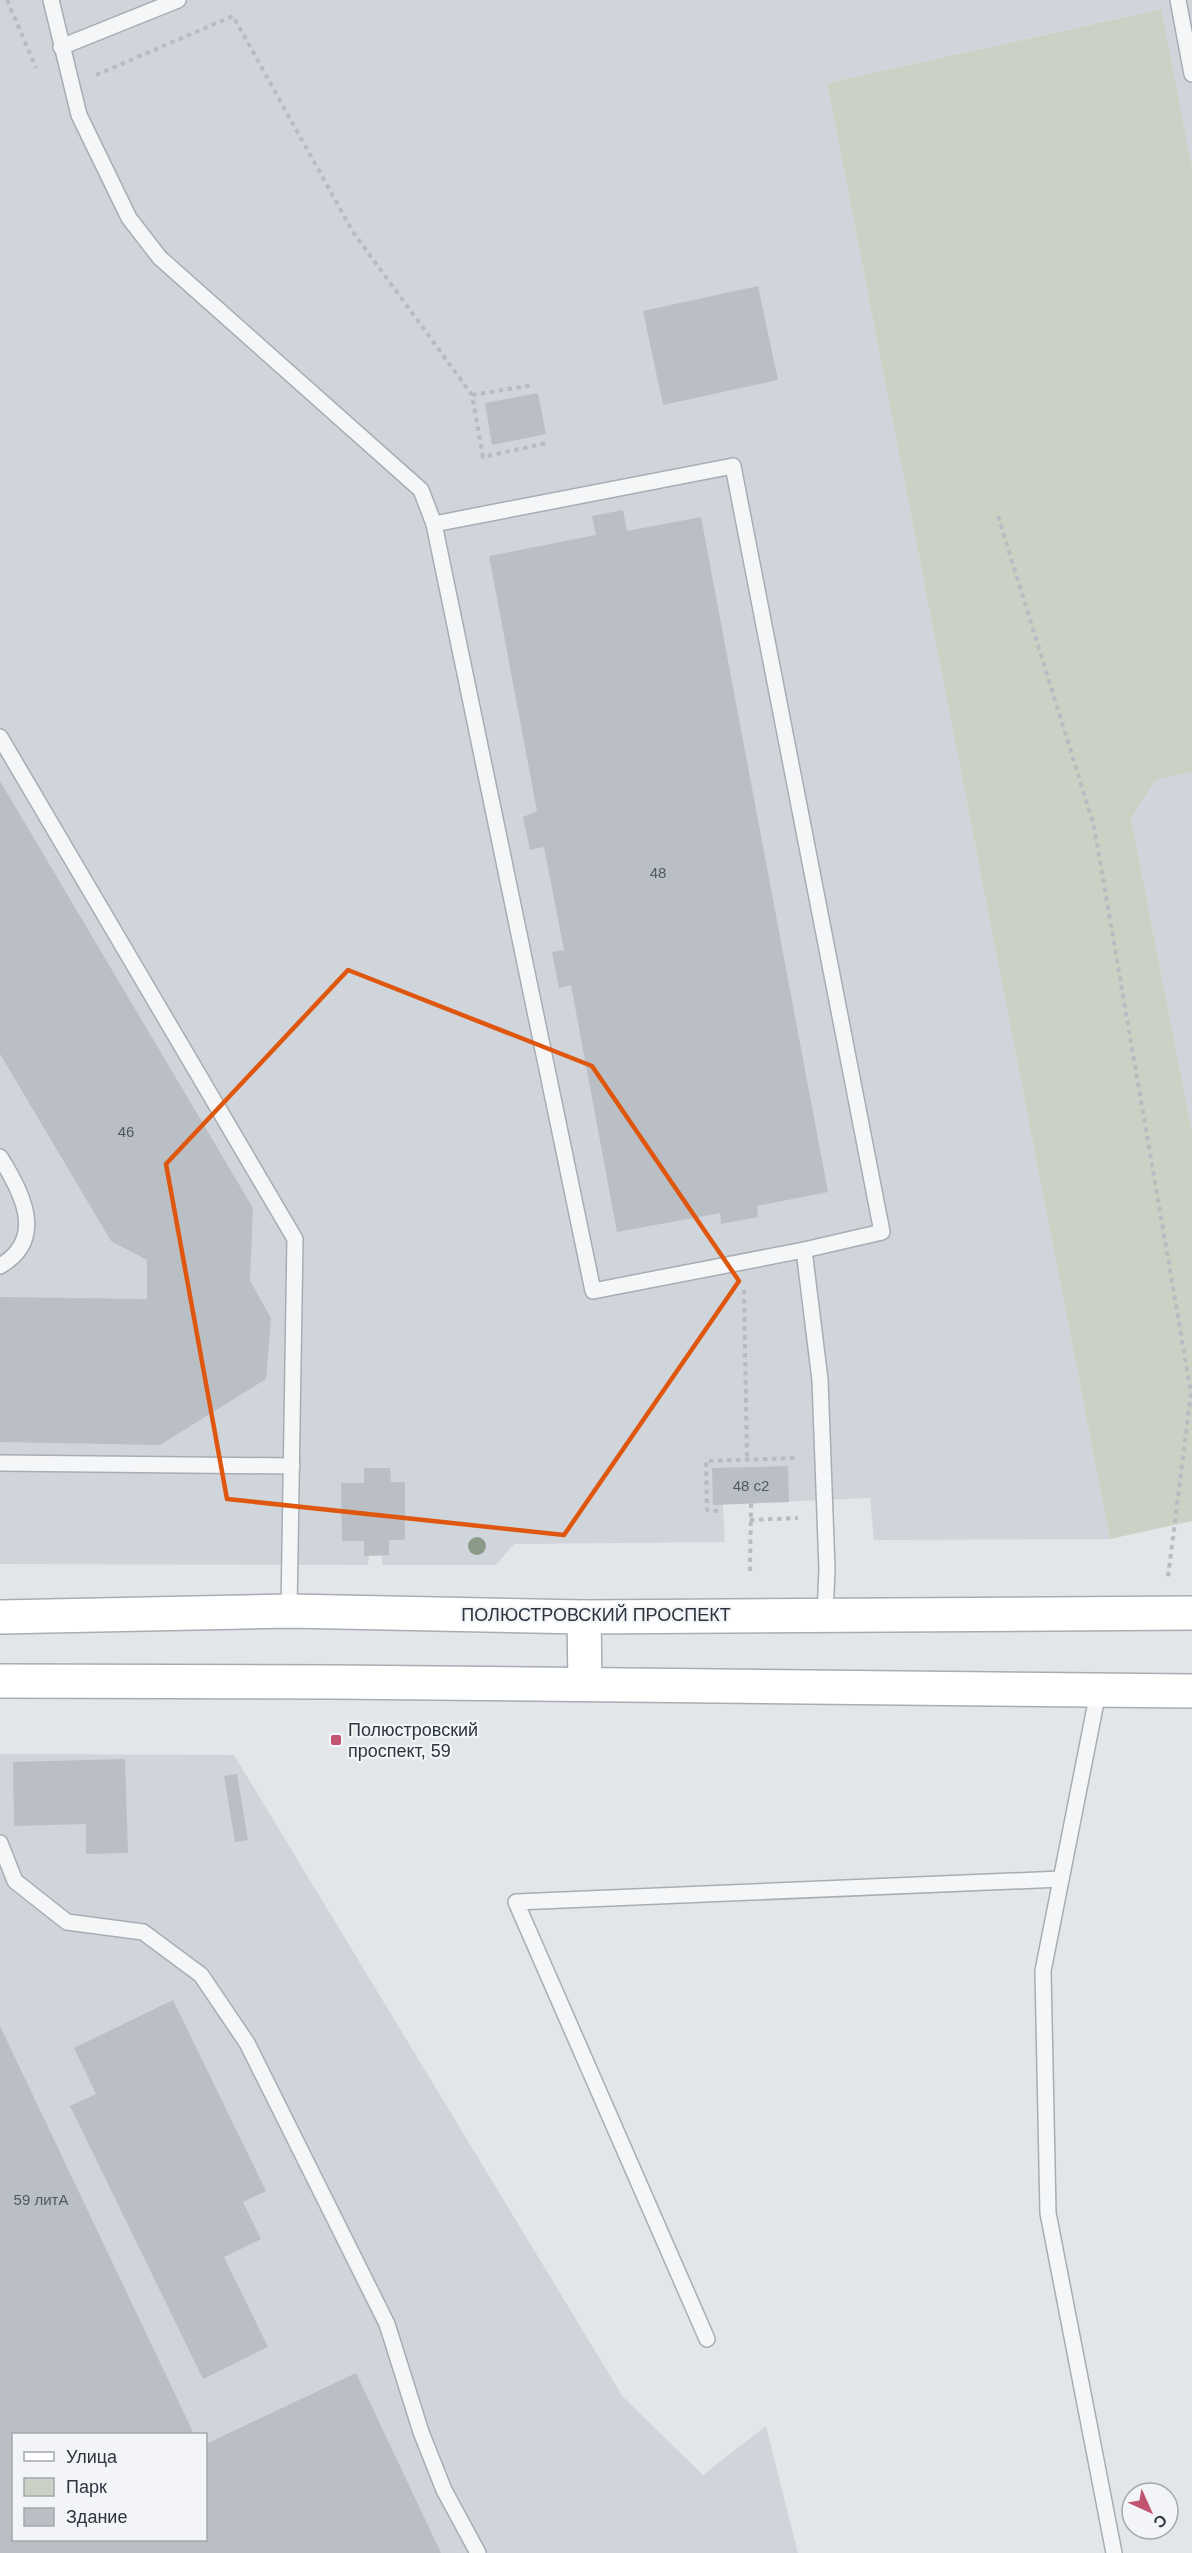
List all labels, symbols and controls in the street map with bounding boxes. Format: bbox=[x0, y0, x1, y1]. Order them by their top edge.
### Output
house number: 48 bbox=[650, 864, 666, 881]
house number: 46 bbox=[118, 1123, 134, 1140]
house number: 48 с2 bbox=[733, 1477, 769, 1494]
street label: ПОЛЮСТРОВСКИЙ ПРОСПЕКТ bbox=[461, 1604, 731, 1625]
place label: Полюстровский проспект, 59 bbox=[348, 1720, 478, 1761]
marker: Полюстровский проспект, 59 bbox=[329, 1733, 343, 1747]
house number: 59 литА bbox=[14, 2191, 68, 2208]
legend bbox=[12, 2433, 207, 2541]
text: Улица bbox=[66, 2447, 118, 2467]
text: Парк bbox=[66, 2477, 107, 2497]
north arrow bbox=[1120, 2481, 1180, 2541]
text: Здание bbox=[66, 2507, 127, 2527]
text: С bbox=[1150, 2511, 1170, 2532]

